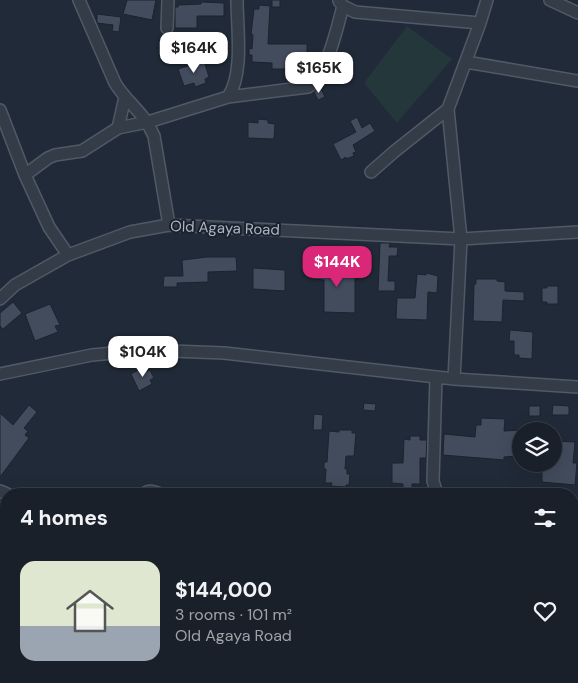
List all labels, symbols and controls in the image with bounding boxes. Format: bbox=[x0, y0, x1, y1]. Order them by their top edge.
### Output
pin: $164K bbox=[159, 32, 229, 74]
text: $164K bbox=[171, 37, 217, 58]
pin: $165K bbox=[284, 52, 354, 94]
text: $165K bbox=[296, 57, 342, 78]
street label: Old Agaya Road bbox=[170, 216, 280, 240]
pin: $144K bbox=[302, 246, 372, 288]
text: $144K bbox=[314, 251, 360, 272]
pin: $104K bbox=[108, 336, 178, 378]
text: $104K bbox=[119, 341, 167, 362]
map controls bbox=[512, 422, 562, 472]
button: layers bbox=[512, 422, 562, 472]
text: 4 homes bbox=[20, 504, 108, 532]
icon: filters bbox=[531, 504, 559, 532]
text: $144,000 bbox=[175, 576, 272, 604]
icon: home bbox=[60, 581, 120, 641]
icon: heart bbox=[531, 597, 559, 625]
text: 3 rooms · 101 m² bbox=[175, 604, 292, 625]
text: Old Agaya Road bbox=[175, 625, 292, 646]

